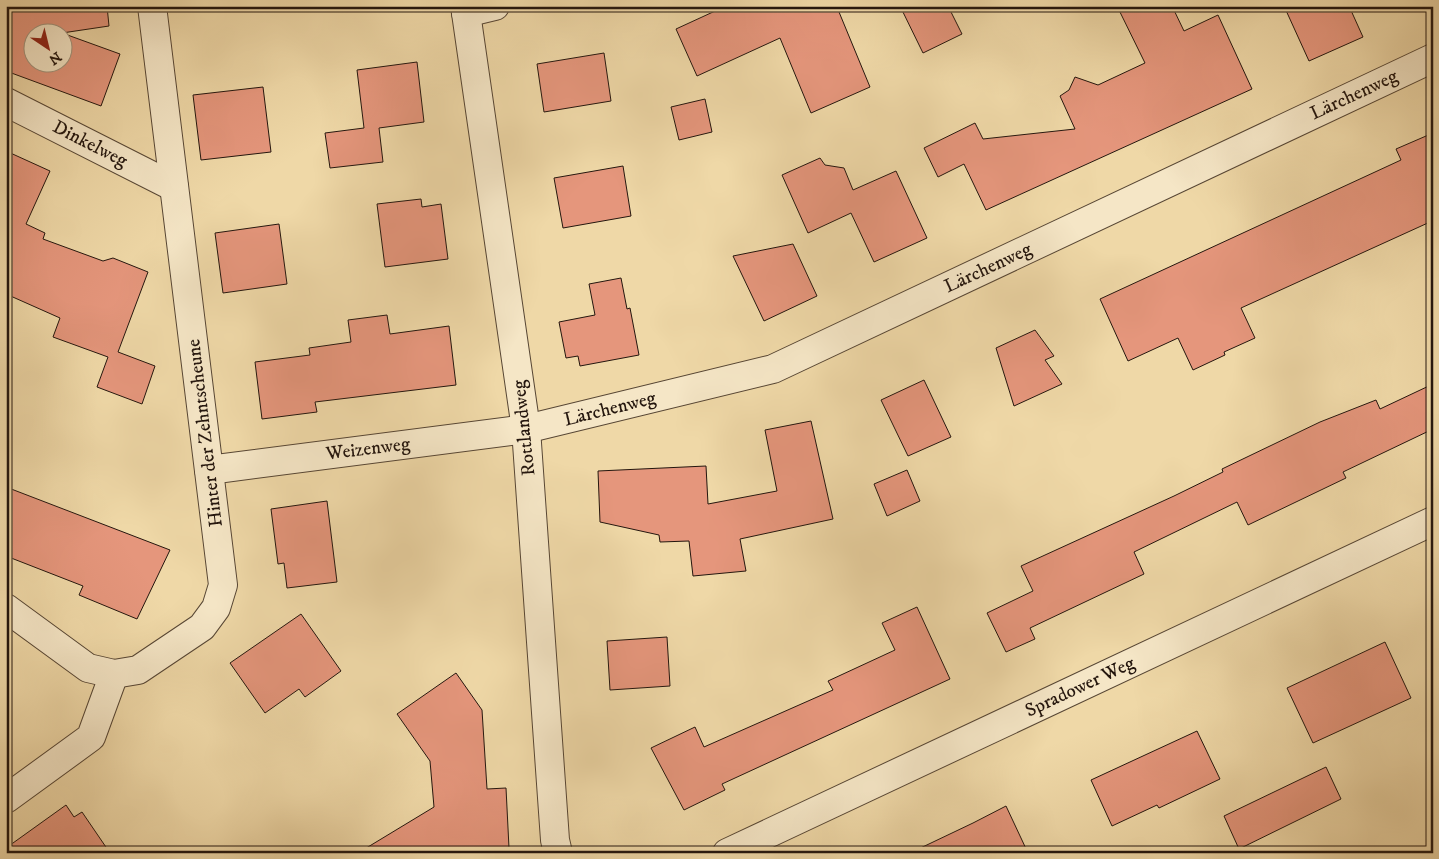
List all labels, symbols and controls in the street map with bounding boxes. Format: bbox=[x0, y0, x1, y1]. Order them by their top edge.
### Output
north arrow bbox=[22, 22, 72, 72]
text: N bbox=[45, 47, 65, 69]
street label: Lärchenweg bbox=[1307, 64, 1402, 125]
street label: Dinkelweg bbox=[49, 115, 132, 173]
street label: Lärchenweg bbox=[941, 237, 1036, 298]
street label: Hinter der Zehntscheune bbox=[182, 337, 228, 528]
street label: Rottlandweg bbox=[507, 378, 540, 477]
street label: Lärchenweg bbox=[562, 386, 659, 432]
street label: Weizenweg bbox=[324, 432, 412, 466]
street label: Spradower Weg bbox=[1022, 651, 1139, 722]

